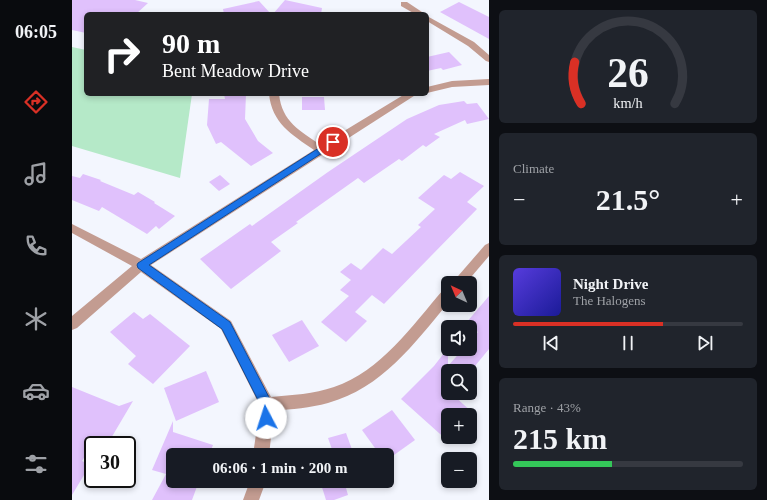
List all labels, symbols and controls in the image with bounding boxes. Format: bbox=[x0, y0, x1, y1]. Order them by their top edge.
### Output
text: 06:05 bbox=[15, 22, 57, 42]
icon: right bbox=[96, 28, 148, 80]
text: 90 m bbox=[162, 28, 220, 59]
text: 26 bbox=[607, 50, 649, 96]
text: Bent Meadow Drive bbox=[162, 61, 309, 81]
icon: directions bbox=[22, 88, 50, 116]
text: km/h bbox=[613, 95, 643, 111]
pin bbox=[316, 125, 350, 159]
icon: arrive bbox=[322, 131, 344, 153]
icon: music bbox=[22, 160, 50, 188]
text: Climate bbox=[513, 161, 554, 176]
text: 21.5° bbox=[596, 183, 660, 216]
text: − bbox=[513, 187, 525, 212]
text: + bbox=[731, 187, 743, 212]
icon: phone bbox=[22, 232, 50, 260]
north arrow bbox=[441, 276, 477, 312]
map controls bbox=[441, 276, 477, 488]
text: Night Drive bbox=[573, 276, 648, 292]
text: The Halogens bbox=[573, 293, 646, 308]
icon: climate bbox=[22, 305, 50, 333]
button: sound bbox=[441, 320, 477, 356]
icon: previous bbox=[540, 332, 562, 354]
icon: pause bbox=[617, 332, 639, 354]
icon: next bbox=[694, 332, 716, 354]
button: search bbox=[441, 364, 477, 400]
icon: car bbox=[22, 377, 50, 405]
position arrow bbox=[245, 397, 287, 439]
text: Range · 43% bbox=[513, 400, 581, 415]
button: + bbox=[441, 408, 477, 444]
text: 215 km bbox=[513, 422, 607, 455]
speed limit sign: 30 bbox=[84, 436, 136, 488]
icon: filters bbox=[22, 450, 50, 478]
button: − bbox=[441, 452, 477, 488]
text: 06:06 · 1 min · 200 m bbox=[213, 460, 348, 476]

